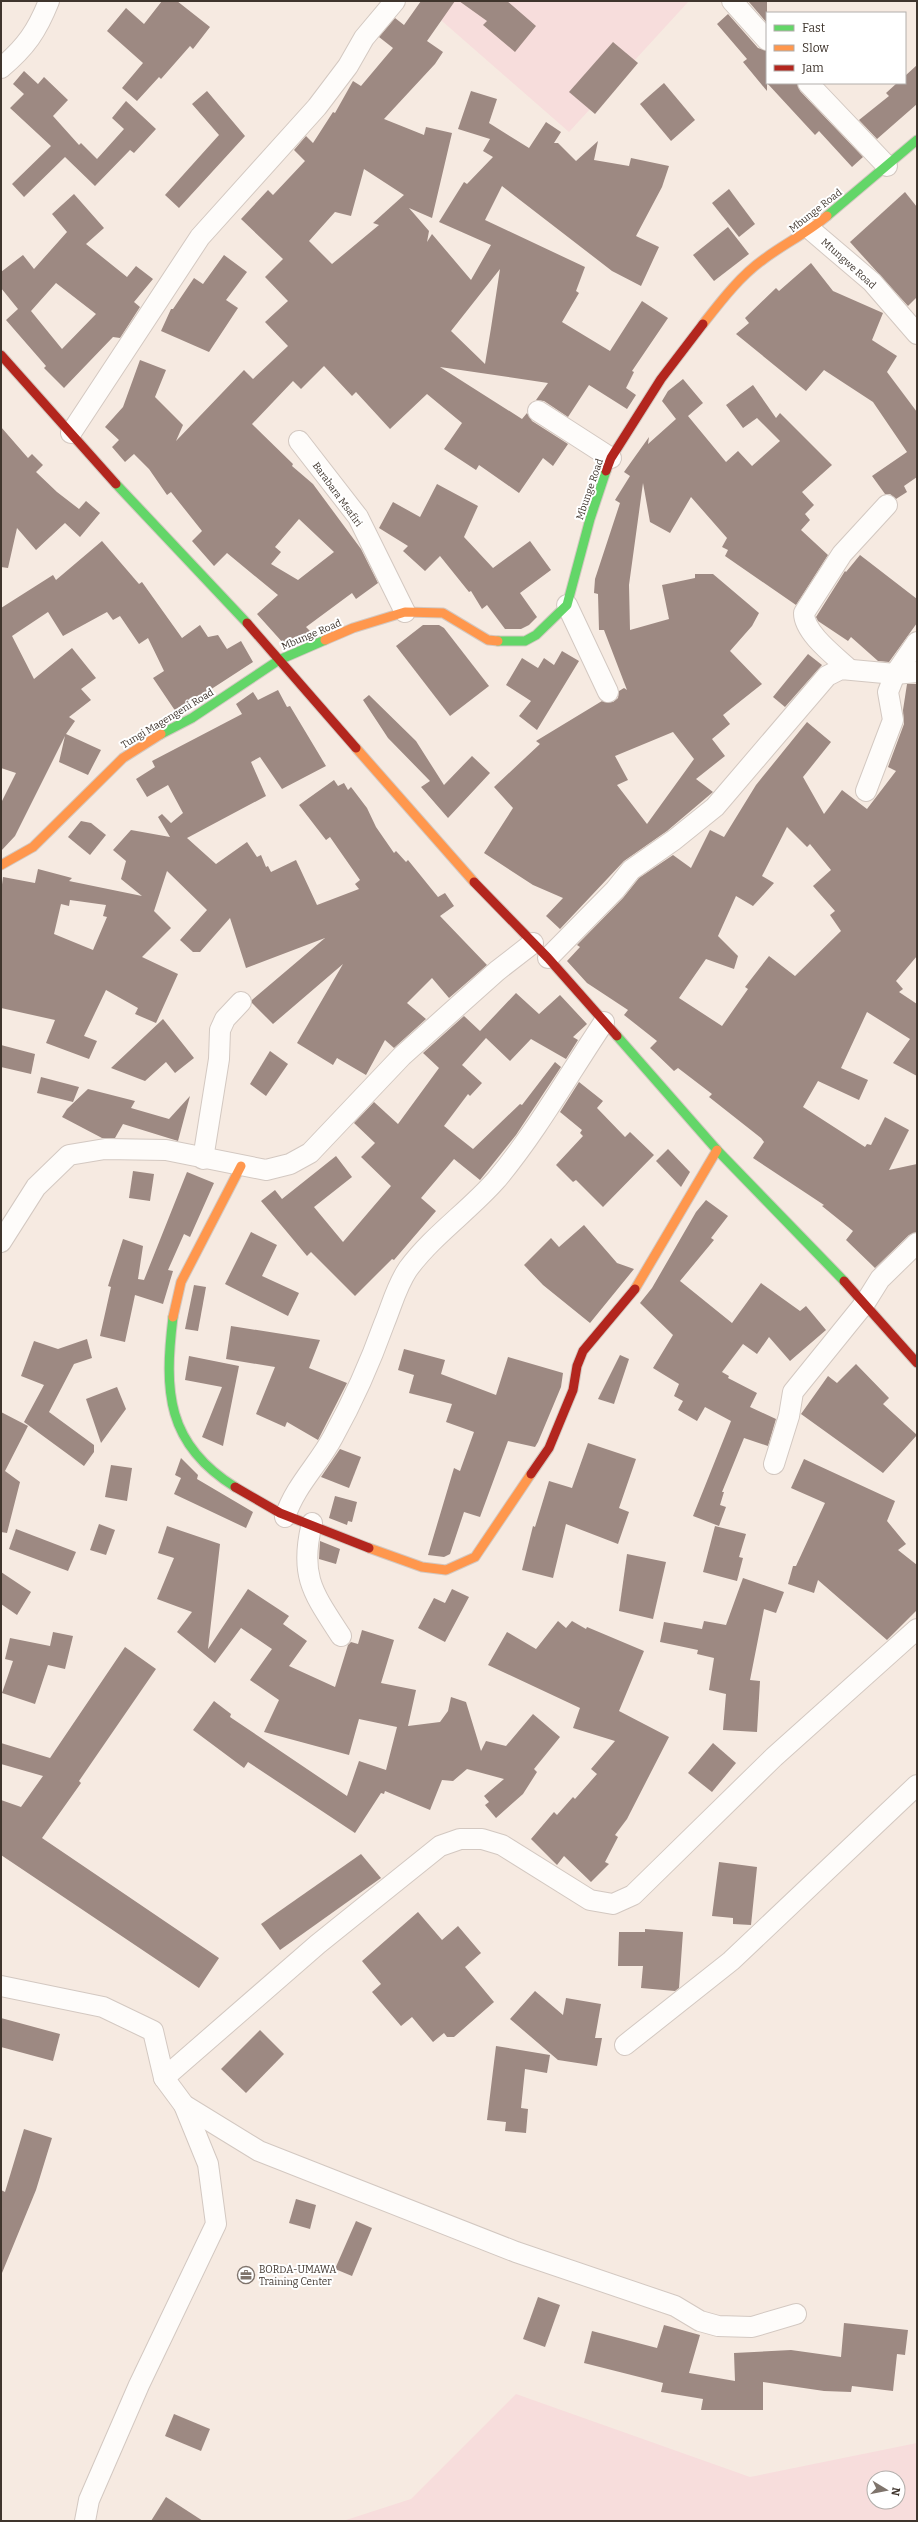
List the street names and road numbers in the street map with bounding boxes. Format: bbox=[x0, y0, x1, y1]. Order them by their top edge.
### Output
street label: Mbunge Road bbox=[787, 186, 844, 235]
street label: Mtungwe Road bbox=[819, 236, 878, 291]
street label: Mbunge Road bbox=[574, 457, 606, 521]
street label: Barabara Msafiri bbox=[310, 460, 365, 529]
street label: Mbunge Road bbox=[280, 617, 343, 653]
street label: Tungi Magengeni Road bbox=[119, 686, 216, 751]

